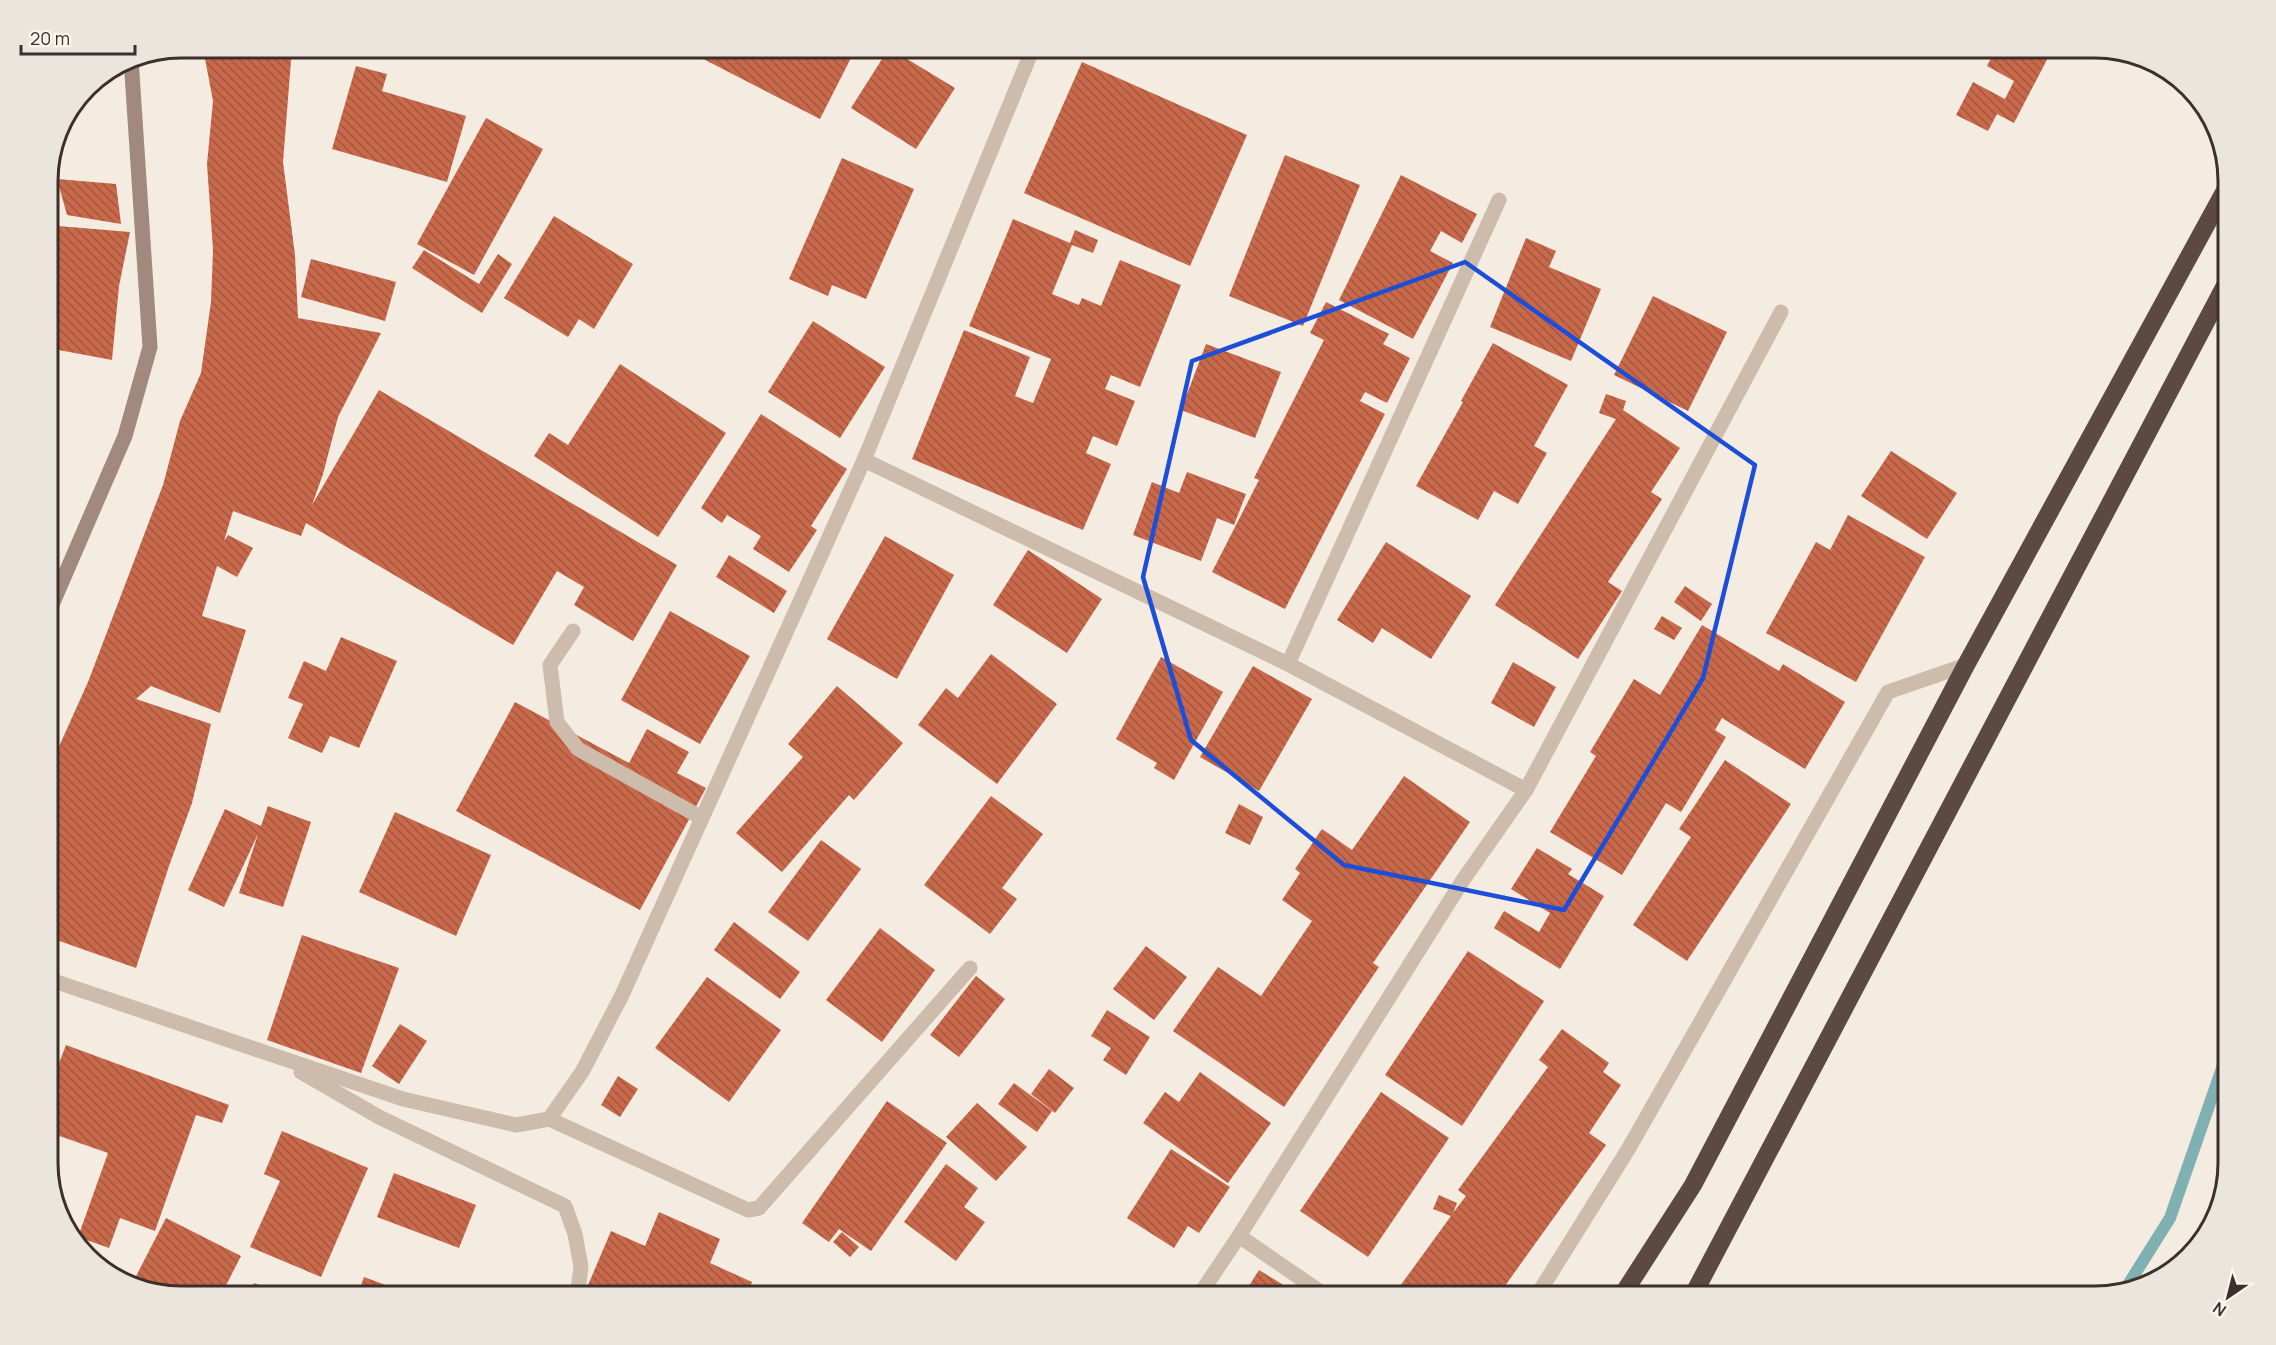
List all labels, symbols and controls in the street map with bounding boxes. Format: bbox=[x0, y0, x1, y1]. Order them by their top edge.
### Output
scale bar bbox=[21, 18, 135, 56]
text: 20 m bbox=[30, 26, 70, 50]
north arrow bbox=[2198, 1267, 2258, 1327]
text: N bbox=[2208, 1297, 2230, 1322]

